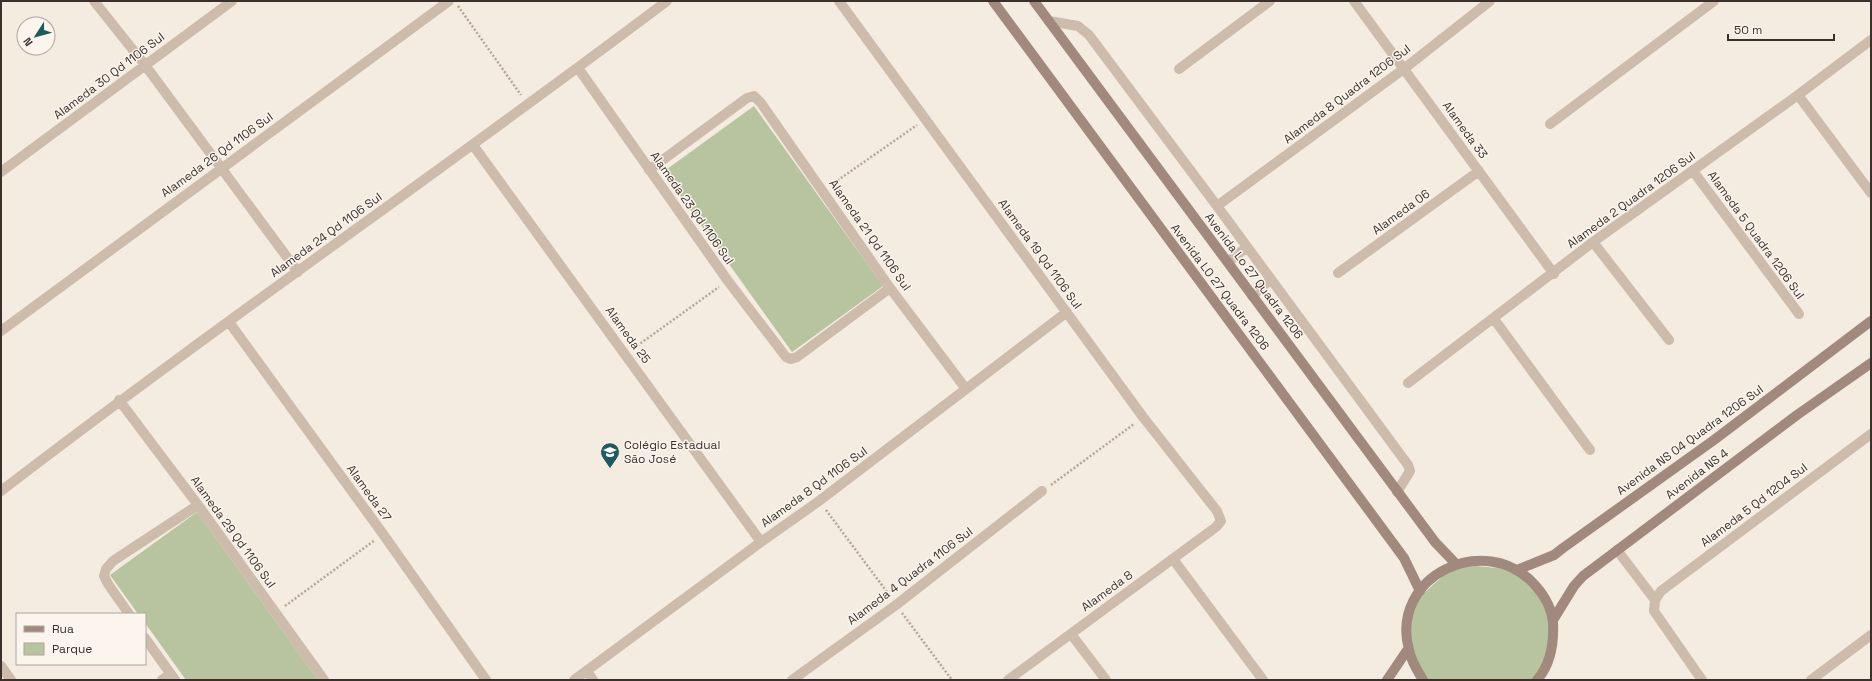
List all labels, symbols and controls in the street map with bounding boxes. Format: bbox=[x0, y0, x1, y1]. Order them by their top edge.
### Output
north arrow bbox=[16, 16, 56, 56]
scale bar bbox=[1728, 16, 1834, 42]
text: 50 m bbox=[1734, 22, 1762, 38]
street label: Alameda 30 Qd 1106 Sul bbox=[50, 29, 168, 123]
text: N bbox=[20, 35, 36, 49]
street label: Alameda 8 Quadra 1206 Sul bbox=[1280, 41, 1414, 147]
street label: Alameda 33 bbox=[1439, 98, 1491, 162]
street label: Alameda 26 Qd 1106 Sul bbox=[158, 109, 276, 201]
street label: Alameda 23 Qd 1106 Sul bbox=[647, 148, 737, 268]
street label: Alameda 2 Quadra 1206 Sul bbox=[1564, 148, 1698, 252]
street label: Alameda 5 Quadra 1206 Sul bbox=[1704, 168, 1808, 302]
street label: Alameda 21 Qd 1106 Sul bbox=[825, 176, 915, 294]
street label: Alameda 06 bbox=[1369, 186, 1433, 238]
street label: Alameda 24 Qd 1106 Sul bbox=[267, 189, 385, 281]
street label: Alameda 19 Qd 1106 Sul bbox=[995, 196, 1085, 312]
street label: Avenida Lo 27 Quadra 1206 bbox=[1201, 210, 1307, 342]
street label: Avenida L0 27 Quadra 1206 bbox=[1167, 221, 1273, 353]
street label: Alameda 25 bbox=[602, 303, 654, 367]
street label: Avenida NS 04 Quadra 1206 Sul bbox=[1613, 381, 1767, 499]
place label: Colégio Estadual São José bbox=[624, 437, 720, 467]
school or university icon: Colégio Estadual São José bbox=[599, 441, 621, 469]
street label: Alameda 8 Qd 1106 Sul bbox=[758, 443, 870, 531]
street label: Avenida NS 4 bbox=[1662, 445, 1732, 503]
street label: Alameda 5 Qd 1204 Sul bbox=[1697, 460, 1811, 550]
street label: Alameda 27 bbox=[343, 461, 395, 525]
street label: Alameda 29 Qd 1106 Sul bbox=[187, 473, 279, 591]
street label: Alameda 4 Quadra 1106 Sul bbox=[844, 524, 976, 628]
street label: Alameda 8 bbox=[1078, 567, 1136, 615]
legend bbox=[16, 613, 146, 665]
text: Rua bbox=[52, 621, 74, 637]
text: Parque bbox=[52, 641, 92, 657]

